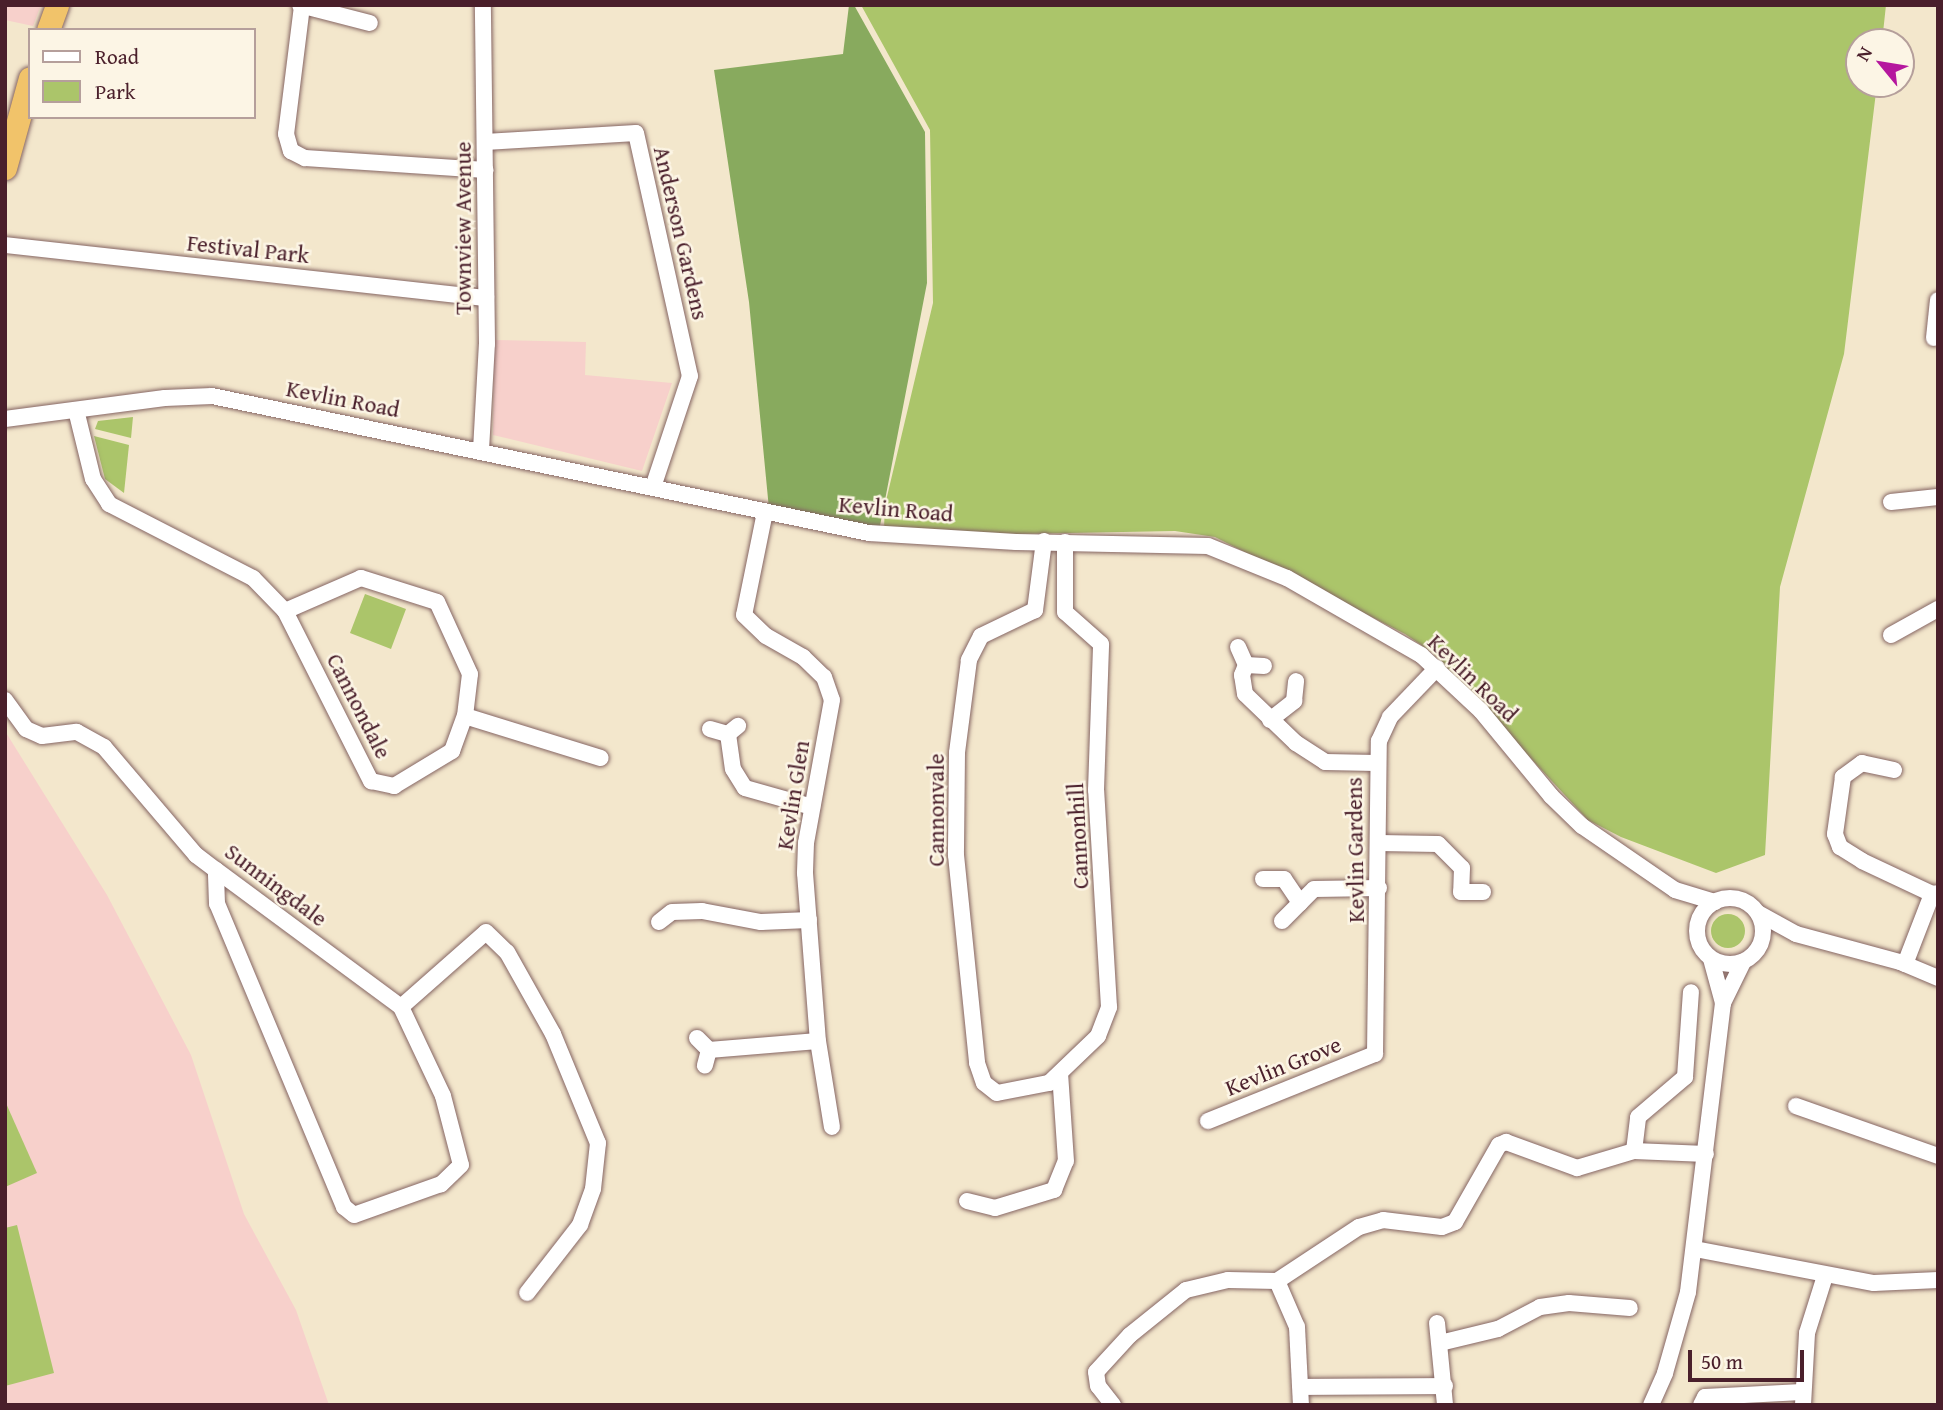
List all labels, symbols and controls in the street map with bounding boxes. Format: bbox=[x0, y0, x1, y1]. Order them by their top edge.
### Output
legend bbox=[28, 28, 256, 119]
north arrow bbox=[1845, 28, 1915, 98]
text: Road bbox=[95, 41, 139, 72]
text: N bbox=[1848, 41, 1879, 66]
text: Park bbox=[95, 76, 136, 107]
street label: Townview Avenue bbox=[449, 141, 477, 315]
street label: Anderson Gardens bbox=[648, 144, 714, 322]
street label: Festival Park bbox=[186, 229, 310, 269]
street label: Kevlin Road bbox=[284, 374, 402, 424]
street label: Kevlin Road bbox=[838, 490, 954, 528]
street label: Kevlin Road bbox=[1422, 628, 1524, 728]
street label: Cannondale bbox=[321, 649, 397, 763]
street label: Kevlin Glen bbox=[771, 738, 815, 852]
street label: Cannonvale bbox=[922, 754, 950, 866]
street label: Kevlin Gardens bbox=[1340, 777, 1370, 923]
street label: Cannonhill bbox=[1061, 782, 1095, 890]
street label: Sunningdale bbox=[219, 838, 333, 932]
street label: Kevlin Grove bbox=[1221, 1030, 1345, 1102]
scale bar bbox=[1691, 1336, 1806, 1380]
text: 50 m bbox=[1701, 1346, 1743, 1377]

